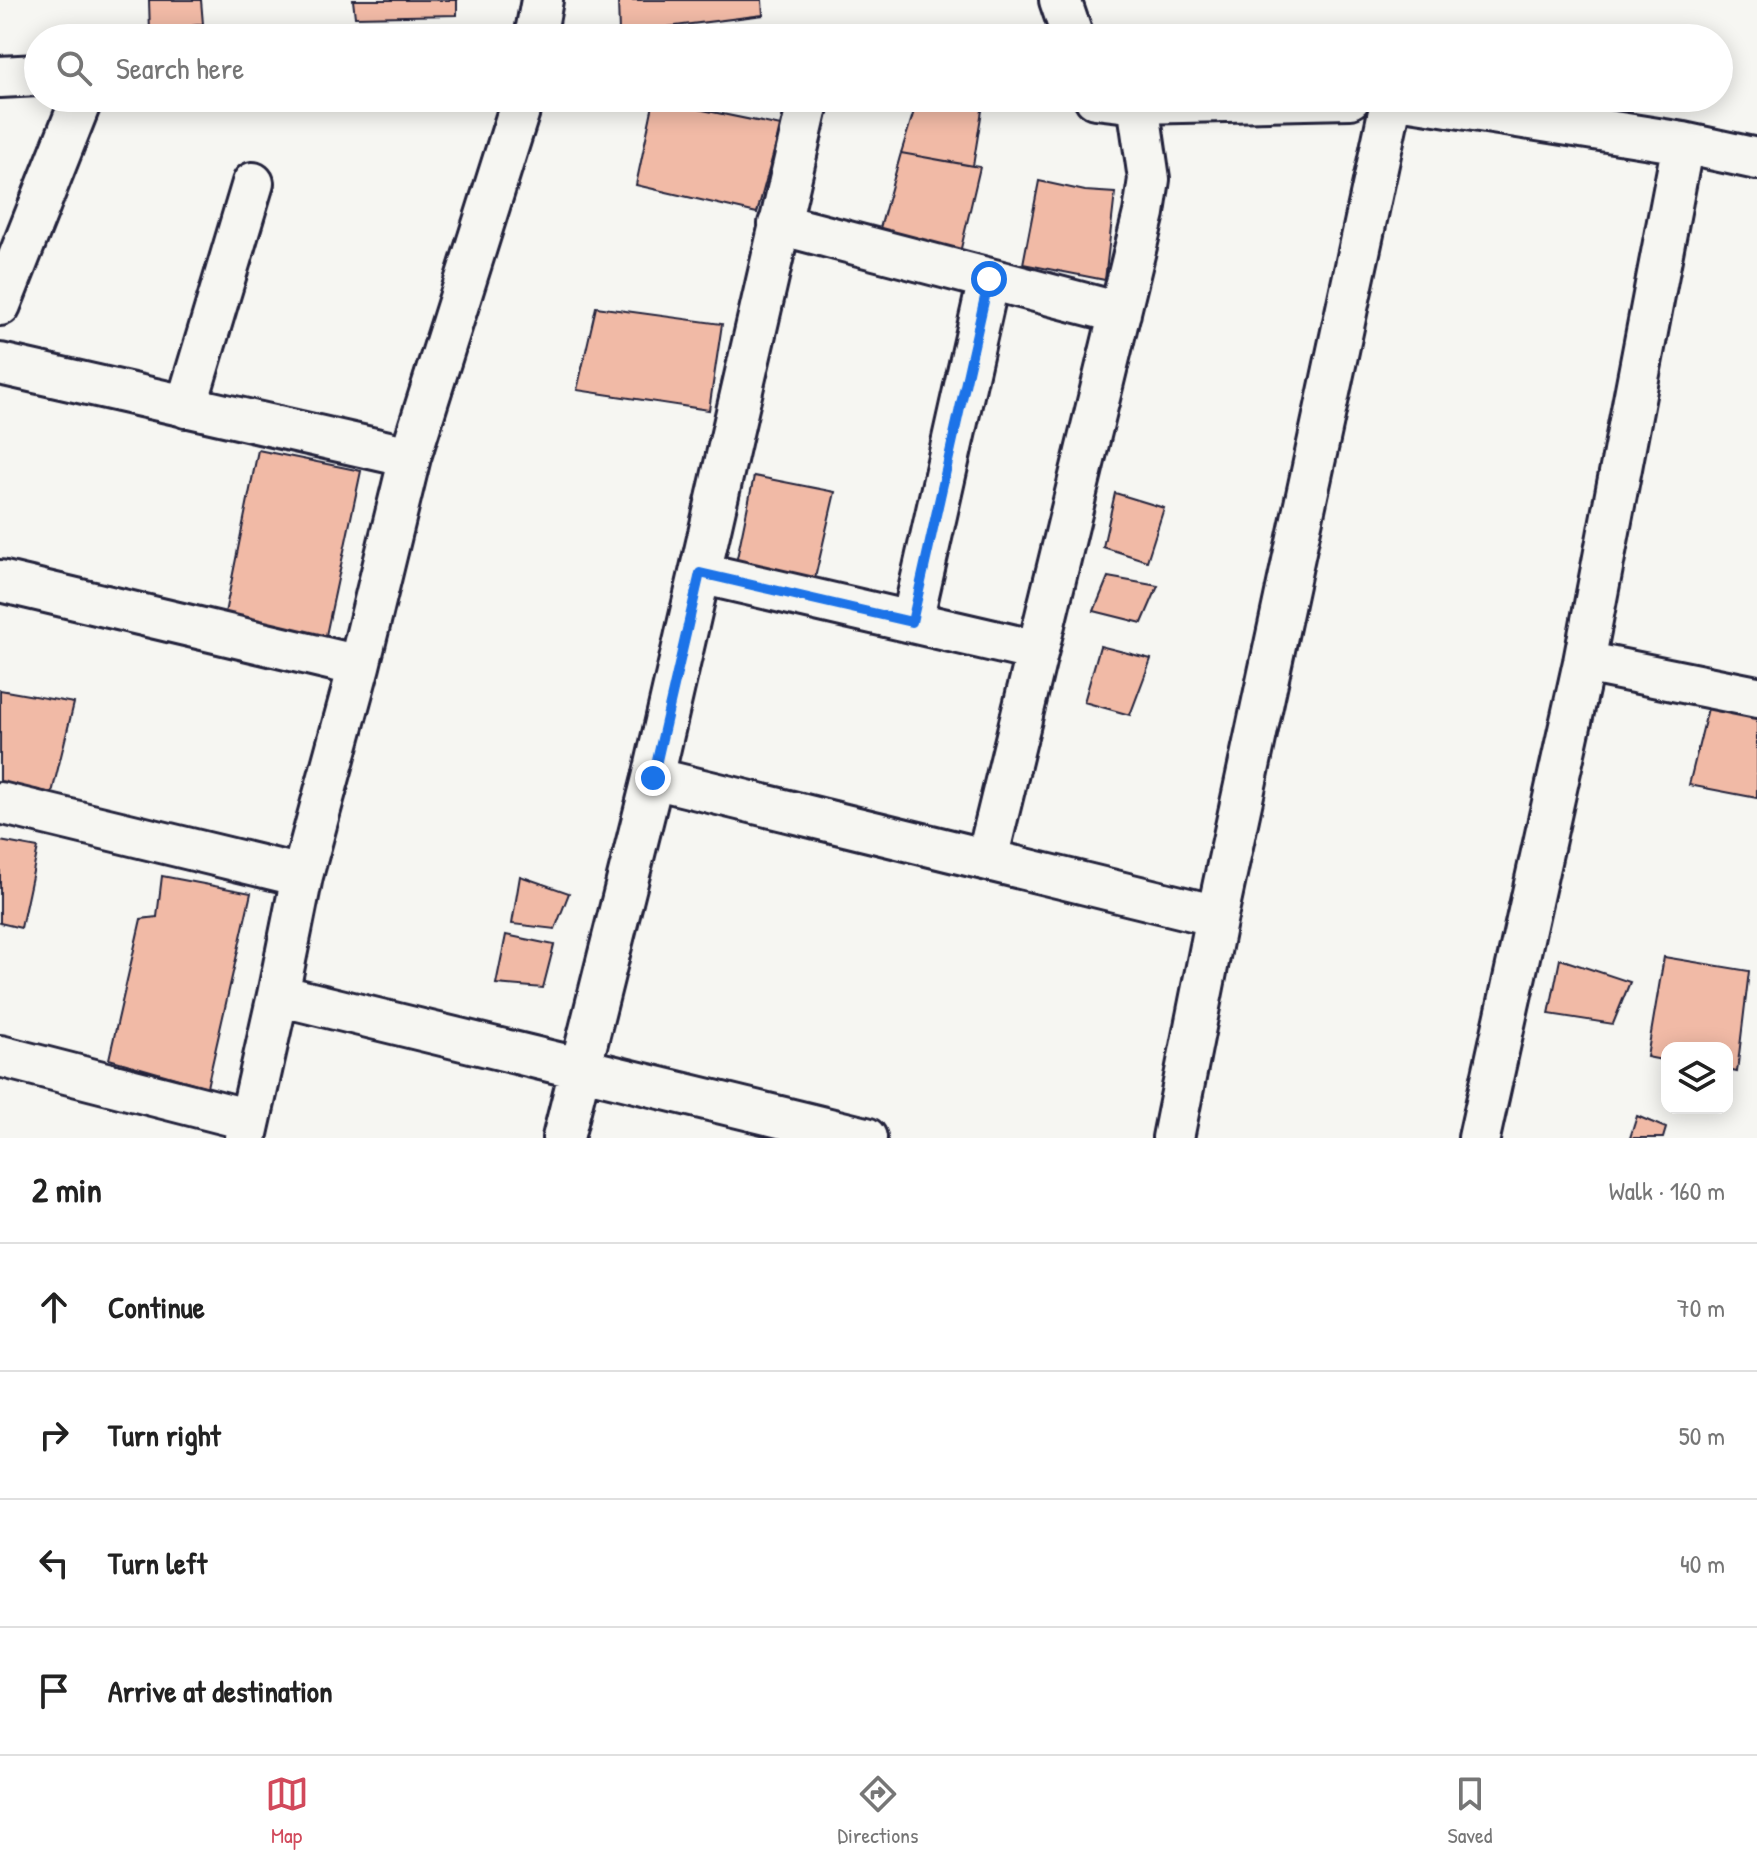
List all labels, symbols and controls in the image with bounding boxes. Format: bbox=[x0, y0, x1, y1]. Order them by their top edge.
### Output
search box bbox=[24, 24, 1733, 112]
icon: search bbox=[52, 46, 96, 90]
text: Search here bbox=[116, 48, 244, 88]
route start bbox=[971, 261, 1007, 297]
route end bbox=[635, 760, 671, 796]
map controls bbox=[1661, 1042, 1733, 1114]
button: layers bbox=[1661, 1042, 1733, 1114]
text: 2 min bbox=[32, 1167, 102, 1213]
text: Walk · 160 m bbox=[1609, 1173, 1725, 1208]
icon: ahead bbox=[32, 1285, 76, 1329]
text: Continue bbox=[108, 1287, 205, 1327]
text: 70 m bbox=[1677, 1290, 1725, 1325]
icon: right bbox=[32, 1413, 76, 1457]
text: Turn right bbox=[108, 1415, 221, 1455]
text: 50 m bbox=[1679, 1418, 1725, 1453]
icon: left bbox=[32, 1541, 76, 1585]
text: Turn left bbox=[108, 1543, 207, 1583]
text: 40 m bbox=[1680, 1546, 1725, 1581]
icon: arrive bbox=[32, 1669, 76, 1713]
text: Arrive at destination bbox=[108, 1671, 333, 1711]
tab: Map bbox=[265, 1772, 309, 1850]
tab: Directions bbox=[838, 1772, 919, 1850]
tab: Saved bbox=[1448, 1772, 1492, 1850]

